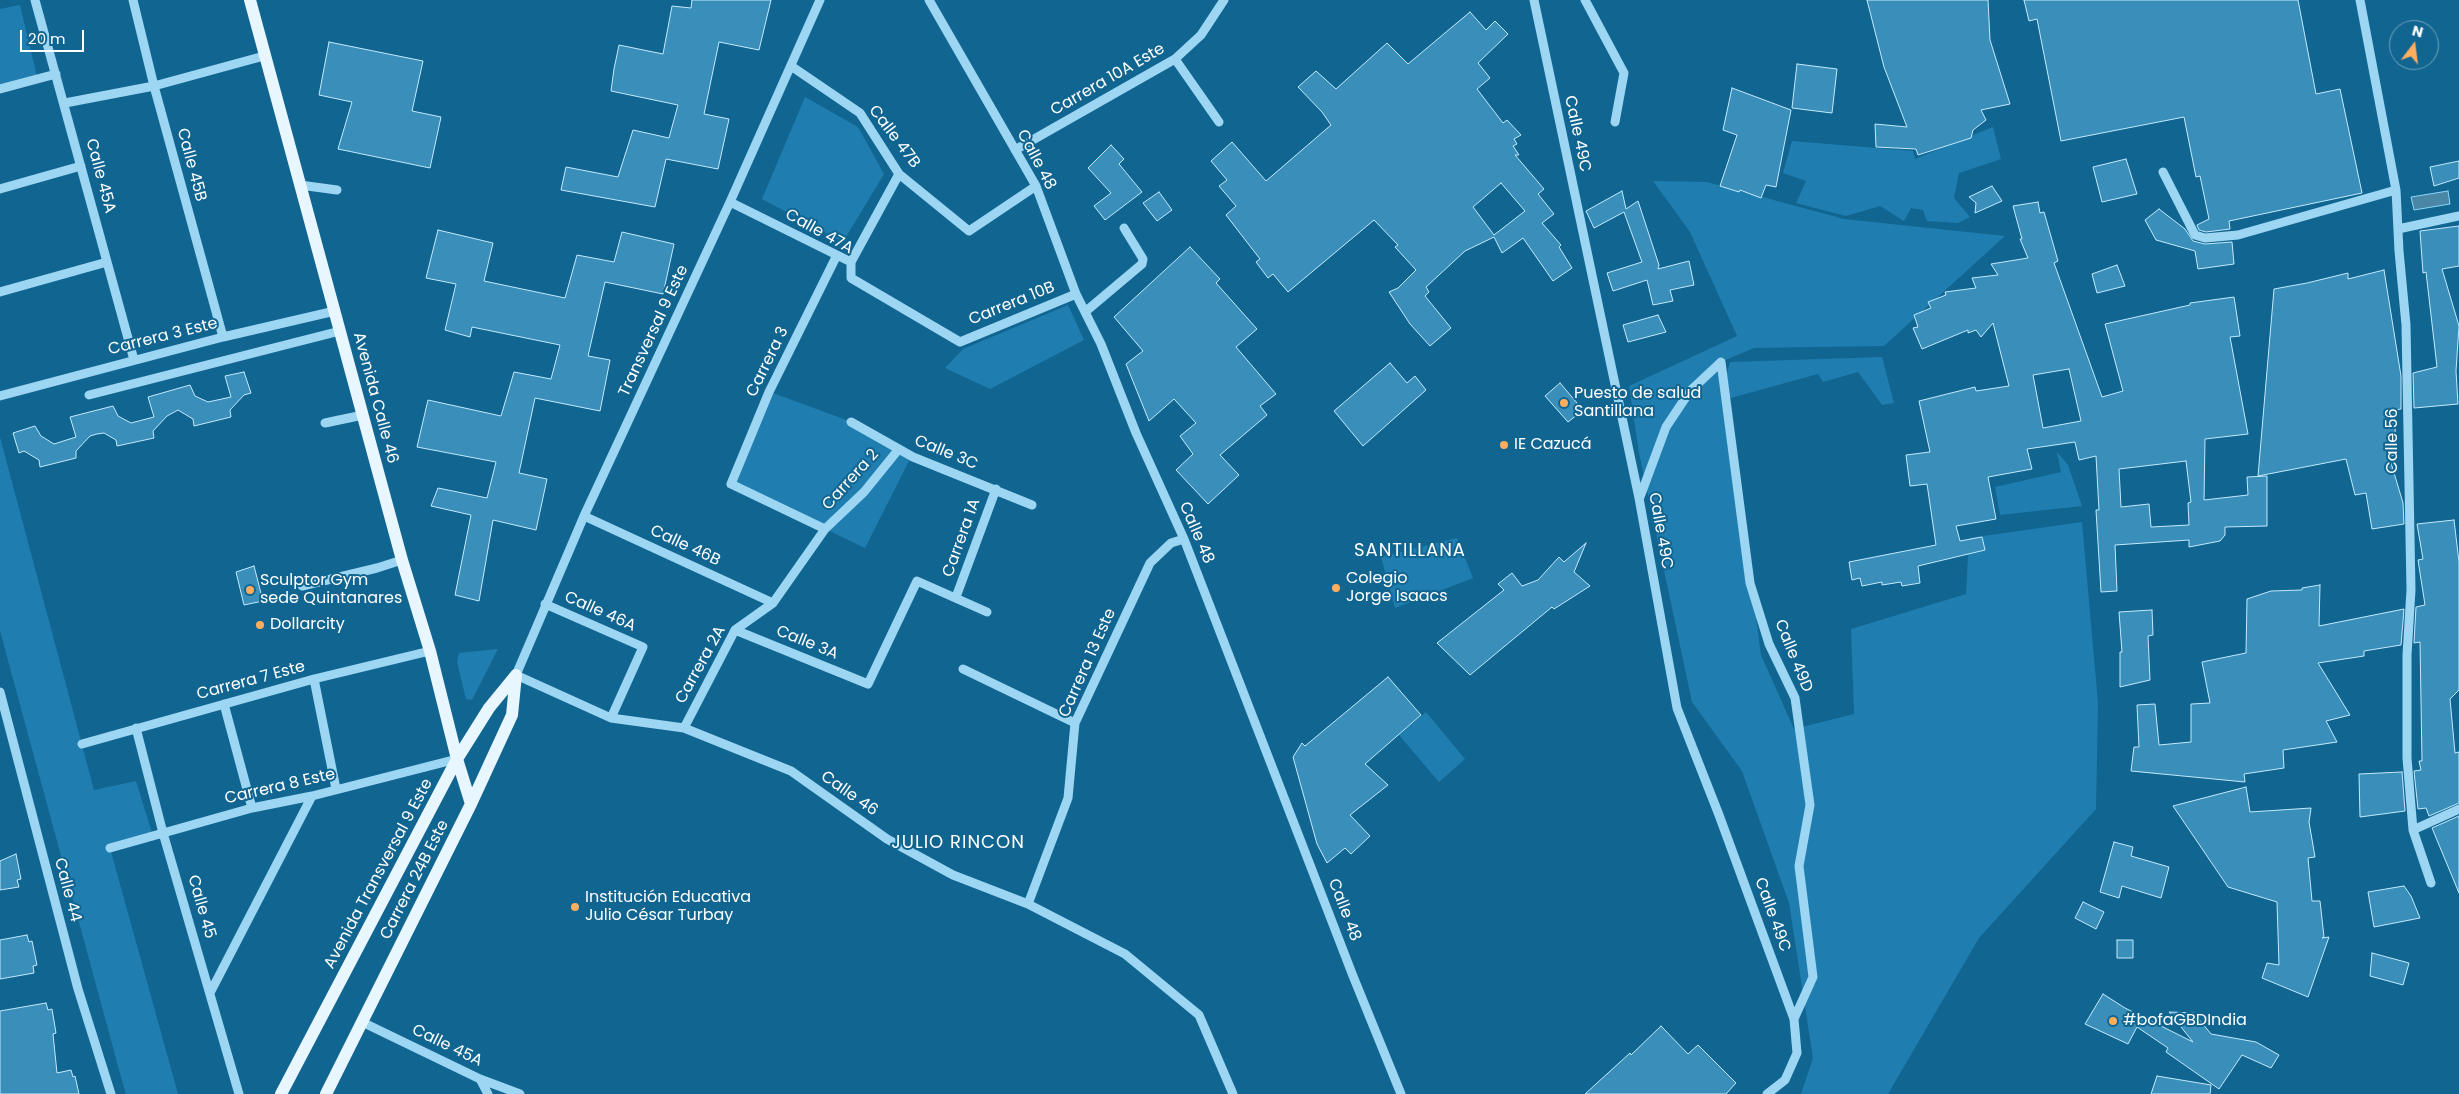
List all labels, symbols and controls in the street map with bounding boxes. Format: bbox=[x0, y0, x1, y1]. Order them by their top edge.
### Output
scale bar bbox=[22, 20, 86, 52]
north arrow bbox=[2389, 20, 2439, 70]
text: N bbox=[2410, 20, 2425, 42]
text: 20 m bbox=[28, 28, 66, 49]
street label: Carrera 10A Este bbox=[1048, 40, 1168, 120]
street label: Calle 49C bbox=[1560, 94, 1594, 174]
street label: Calle 47B bbox=[864, 102, 924, 172]
street label: Calle 45B bbox=[172, 126, 210, 204]
street label: Calle 48 bbox=[1012, 127, 1060, 193]
street label: Calle 45A bbox=[81, 137, 119, 215]
street label: Calle 47A bbox=[782, 205, 856, 259]
street label: Transversal 9 Este bbox=[615, 262, 693, 400]
street label: Carrera 10B bbox=[966, 278, 1058, 330]
street label: Carrera 3 Este bbox=[106, 314, 220, 360]
street label: Carrera 3 bbox=[743, 324, 793, 400]
street label: Avenida Calle 46 bbox=[348, 330, 402, 466]
place label: Puesto de salud Santillana bbox=[1574, 384, 1701, 422]
marker: Puesto de salud Santillana bbox=[1558, 397, 1570, 409]
street label: Calle 56 bbox=[2383, 408, 2403, 474]
street label: Calle 3C bbox=[911, 432, 981, 474]
place label: IE Cazucá bbox=[1514, 435, 1592, 455]
marker: IE Cazucá bbox=[1498, 439, 1510, 451]
street label: Carrera 2 bbox=[819, 446, 883, 514]
street label: Calle 49C bbox=[1644, 491, 1676, 571]
street label: Carrera 1A bbox=[939, 496, 985, 580]
street label: Calle 48 bbox=[1174, 499, 1218, 567]
street label: Calle 46B bbox=[647, 521, 723, 571]
district label: SANTILLANA bbox=[1353, 540, 1467, 562]
place label: Colegio Jorge Isaacs bbox=[1346, 569, 1448, 607]
place label: Sculptor Gym sede Quintanares bbox=[260, 571, 402, 609]
marker: Colegio Jorge Isaacs bbox=[1330, 582, 1342, 594]
marker: Sculptor Gym sede Quintanares bbox=[244, 584, 256, 596]
street label: Calle 46A bbox=[561, 588, 639, 636]
street label: Carrera 13 Este bbox=[1055, 606, 1121, 720]
place label: Dollarcity bbox=[270, 615, 345, 635]
street label: Calle 49D bbox=[1770, 617, 1816, 695]
marker: Dollarcity bbox=[254, 619, 266, 631]
street label: Calle 3A bbox=[773, 622, 841, 664]
street label: Carrera 2A bbox=[672, 623, 730, 707]
street label: Carrera 7 Este bbox=[195, 657, 307, 705]
street label: Carrera 8 Este bbox=[223, 765, 337, 809]
street label: Calle 46 bbox=[817, 767, 881, 821]
street label: Avenida Transversal 9 Este bbox=[321, 776, 437, 972]
street label: Carrera 24B Este bbox=[377, 817, 453, 943]
district label: JULIO RINCON bbox=[890, 832, 1026, 854]
street label: Calle 44 bbox=[49, 856, 85, 924]
street label: Calle 45 bbox=[183, 873, 219, 941]
street label: Calle 49C bbox=[1750, 875, 1794, 955]
street label: Calle 48 bbox=[1323, 876, 1365, 944]
place label: Institución Educativa Julio César Turbay bbox=[585, 888, 751, 926]
marker: Institución Educativa Julio César Turbay bbox=[569, 901, 581, 913]
place label: #bofaGBDIndia bbox=[2123, 1011, 2247, 1031]
marker: #bofaGBDIndia bbox=[2107, 1015, 2119, 1027]
street label: Calle 45A bbox=[409, 1021, 485, 1071]

